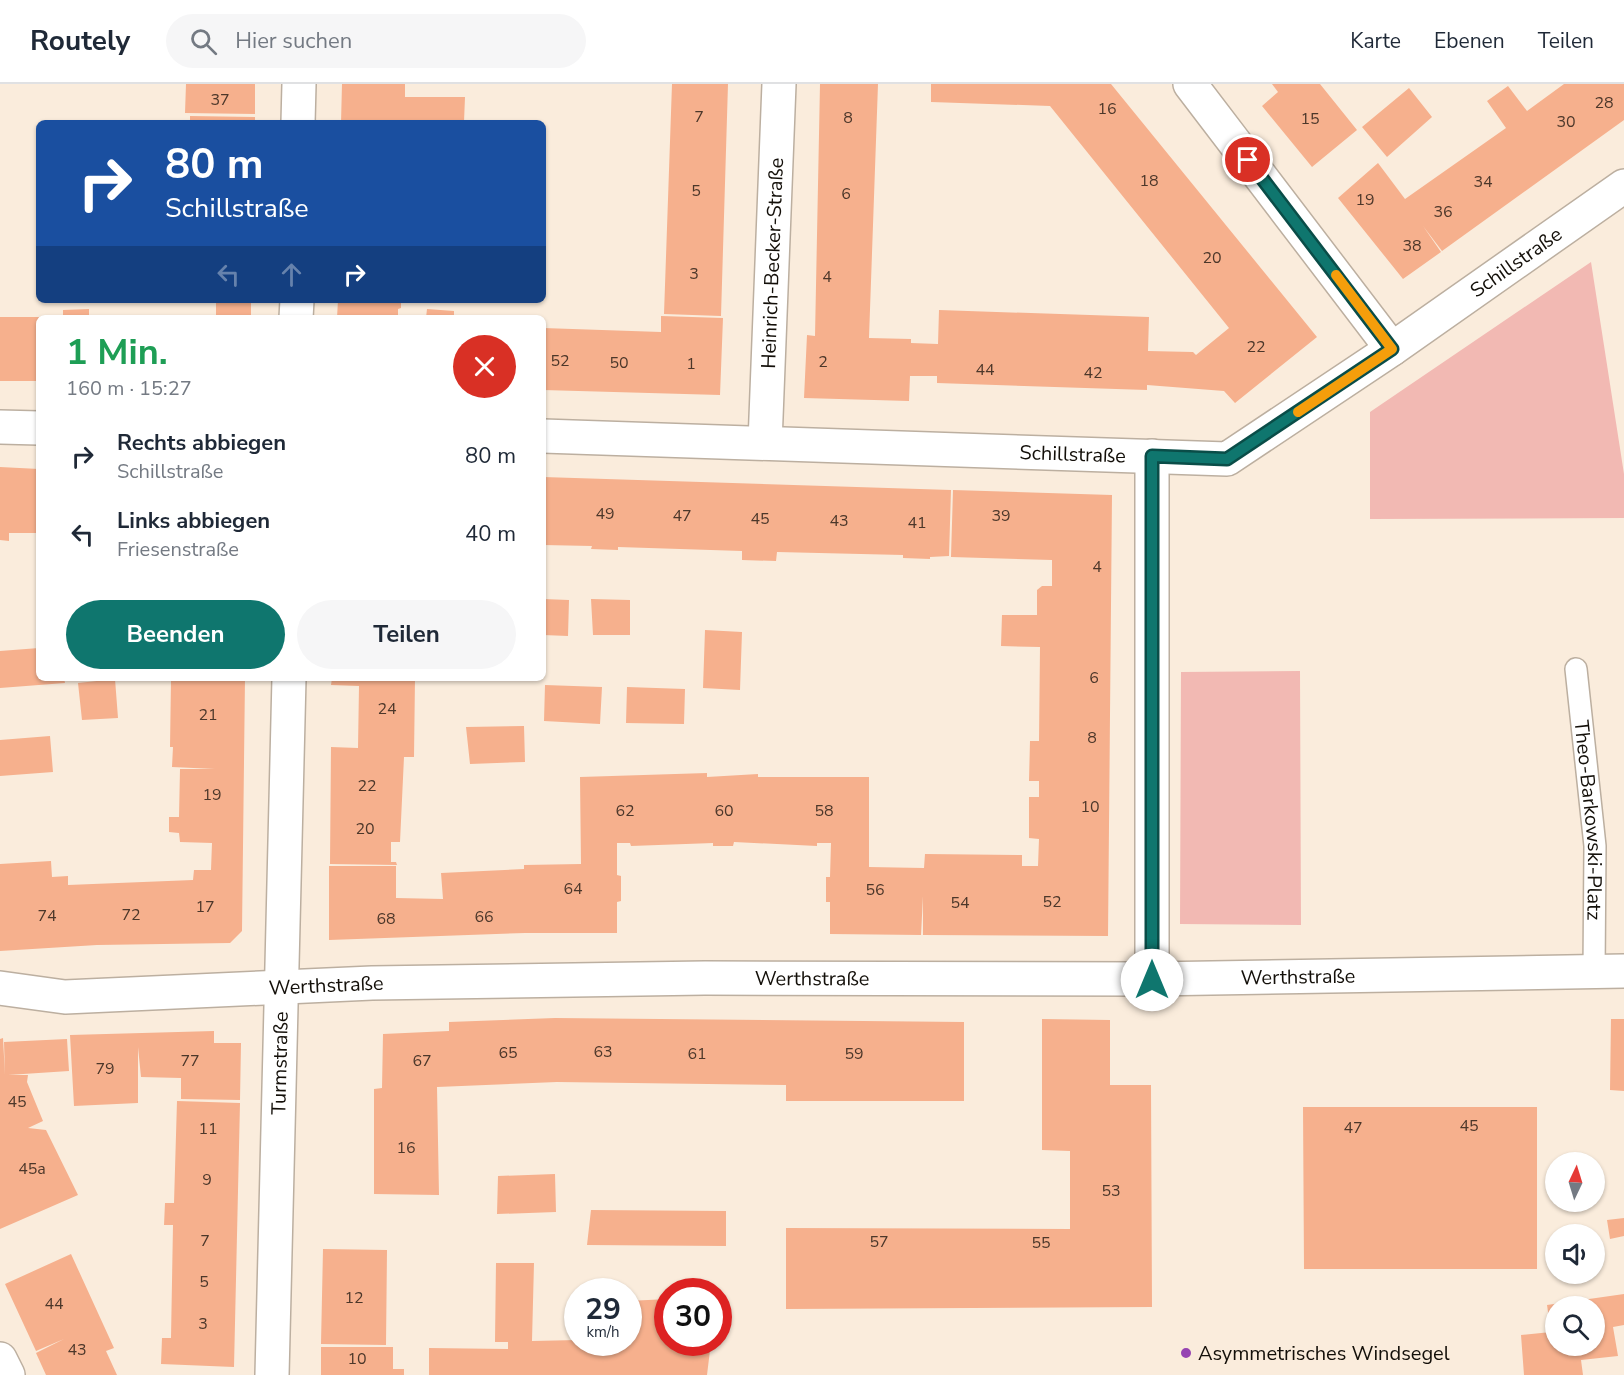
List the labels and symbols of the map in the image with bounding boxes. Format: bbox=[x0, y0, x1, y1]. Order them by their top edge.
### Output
house number: 37 bbox=[210, 89, 230, 111]
house number: 28 bbox=[1594, 92, 1614, 114]
house number: 16 bbox=[1097, 98, 1117, 120]
house number: 7 bbox=[694, 106, 704, 128]
house number: 8 bbox=[843, 107, 853, 129]
house number: 15 bbox=[1300, 108, 1320, 130]
house number: 30 bbox=[1556, 111, 1576, 133]
pin bbox=[1222, 134, 1273, 185]
street label: Heinrich-Becker-Straße bbox=[755, 157, 790, 369]
house number: 18 bbox=[1139, 170, 1159, 192]
house number: 34 bbox=[1473, 171, 1493, 193]
house number: 5 bbox=[691, 180, 701, 202]
house number: 6 bbox=[841, 183, 851, 205]
house number: 19 bbox=[1355, 189, 1375, 211]
house number: 36 bbox=[1433, 201, 1453, 223]
street label: Schillstraße bbox=[1465, 221, 1567, 304]
house number: 38 bbox=[1402, 235, 1422, 257]
house number: 20 bbox=[1202, 247, 1222, 269]
house number: 3 bbox=[689, 263, 699, 285]
house number: 4 bbox=[822, 266, 832, 288]
house number: 22 bbox=[1246, 336, 1266, 358]
house number: 52 bbox=[550, 350, 570, 372]
house number: 2 bbox=[818, 351, 828, 373]
house number: 50 bbox=[609, 352, 629, 374]
house number: 1 bbox=[686, 353, 696, 375]
house number: 44 bbox=[975, 359, 995, 381]
house number: 42 bbox=[1083, 362, 1103, 384]
street label: Schillstraße bbox=[1019, 439, 1126, 470]
house number: 49 bbox=[595, 503, 615, 525]
house number: 47 bbox=[672, 505, 692, 527]
house number: 39 bbox=[991, 505, 1011, 527]
house number: 45 bbox=[750, 508, 770, 530]
house number: 43 bbox=[829, 510, 849, 532]
house number: 41 bbox=[907, 512, 927, 534]
house number: 4 bbox=[1092, 556, 1102, 578]
house number: 6 bbox=[1089, 667, 1099, 689]
house number: 24 bbox=[377, 698, 397, 720]
house number: 21 bbox=[198, 704, 218, 726]
street label: Theo-Barkowski-Platz bbox=[1568, 719, 1608, 921]
house number: 8 bbox=[1087, 727, 1097, 749]
house number: 22 bbox=[357, 775, 377, 797]
house number: 19 bbox=[202, 784, 222, 806]
house number: 10 bbox=[1080, 796, 1100, 818]
house number: 62 bbox=[615, 800, 635, 822]
house number: 60 bbox=[714, 800, 734, 822]
house number: 58 bbox=[814, 800, 834, 822]
house number: 20 bbox=[355, 818, 375, 840]
house number: 64 bbox=[563, 878, 583, 900]
house number: 56 bbox=[865, 879, 885, 901]
house number: 52 bbox=[1042, 891, 1062, 913]
house number: 54 bbox=[950, 892, 970, 914]
house number: 17 bbox=[195, 896, 215, 918]
house number: 72 bbox=[121, 904, 141, 926]
house number: 74 bbox=[37, 905, 57, 927]
house number: 66 bbox=[474, 906, 494, 928]
house number: 68 bbox=[376, 908, 396, 930]
position arrow bbox=[1120, 948, 1184, 1012]
street label: Werthstraße bbox=[1240, 963, 1356, 991]
street label: Werthstraße bbox=[755, 965, 869, 992]
street label: Werthstraße bbox=[268, 970, 384, 1002]
street label: Turmstraße bbox=[265, 1011, 295, 1115]
house number: 63 bbox=[593, 1041, 613, 1063]
house number: 65 bbox=[498, 1042, 518, 1064]
house number: 61 bbox=[687, 1043, 707, 1065]
house number: 59 bbox=[844, 1043, 864, 1065]
house number: 77 bbox=[180, 1050, 200, 1072]
house number: 67 bbox=[412, 1050, 432, 1072]
house number: 79 bbox=[95, 1058, 115, 1080]
house number: 45 bbox=[7, 1091, 27, 1113]
house number: 45 bbox=[1459, 1115, 1479, 1137]
house number: 47 bbox=[1343, 1117, 1363, 1139]
house number: 11 bbox=[198, 1118, 218, 1140]
house number: 16 bbox=[396, 1137, 416, 1159]
north arrow bbox=[1545, 1152, 1605, 1212]
house number: 45a bbox=[18, 1158, 46, 1180]
house number: 9 bbox=[202, 1169, 212, 1191]
house number: 53 bbox=[1101, 1180, 1121, 1202]
house number: 7 bbox=[200, 1230, 210, 1252]
house number: 57 bbox=[869, 1231, 889, 1253]
house number: 55 bbox=[1031, 1232, 1051, 1254]
house number: 5 bbox=[199, 1271, 209, 1293]
speed limit sign: 30 bbox=[654, 1278, 732, 1356]
house number: 12 bbox=[344, 1287, 364, 1309]
house number: 44 bbox=[44, 1293, 64, 1315]
house number: 3 bbox=[198, 1313, 208, 1335]
house number: 43 bbox=[67, 1339, 87, 1361]
place label: Asymmetrisches Windsegel bbox=[1198, 1340, 1450, 1367]
marker: Asymmetrisches Windsegel bbox=[1179, 1346, 1193, 1360]
house number: 10 bbox=[347, 1348, 367, 1370]

